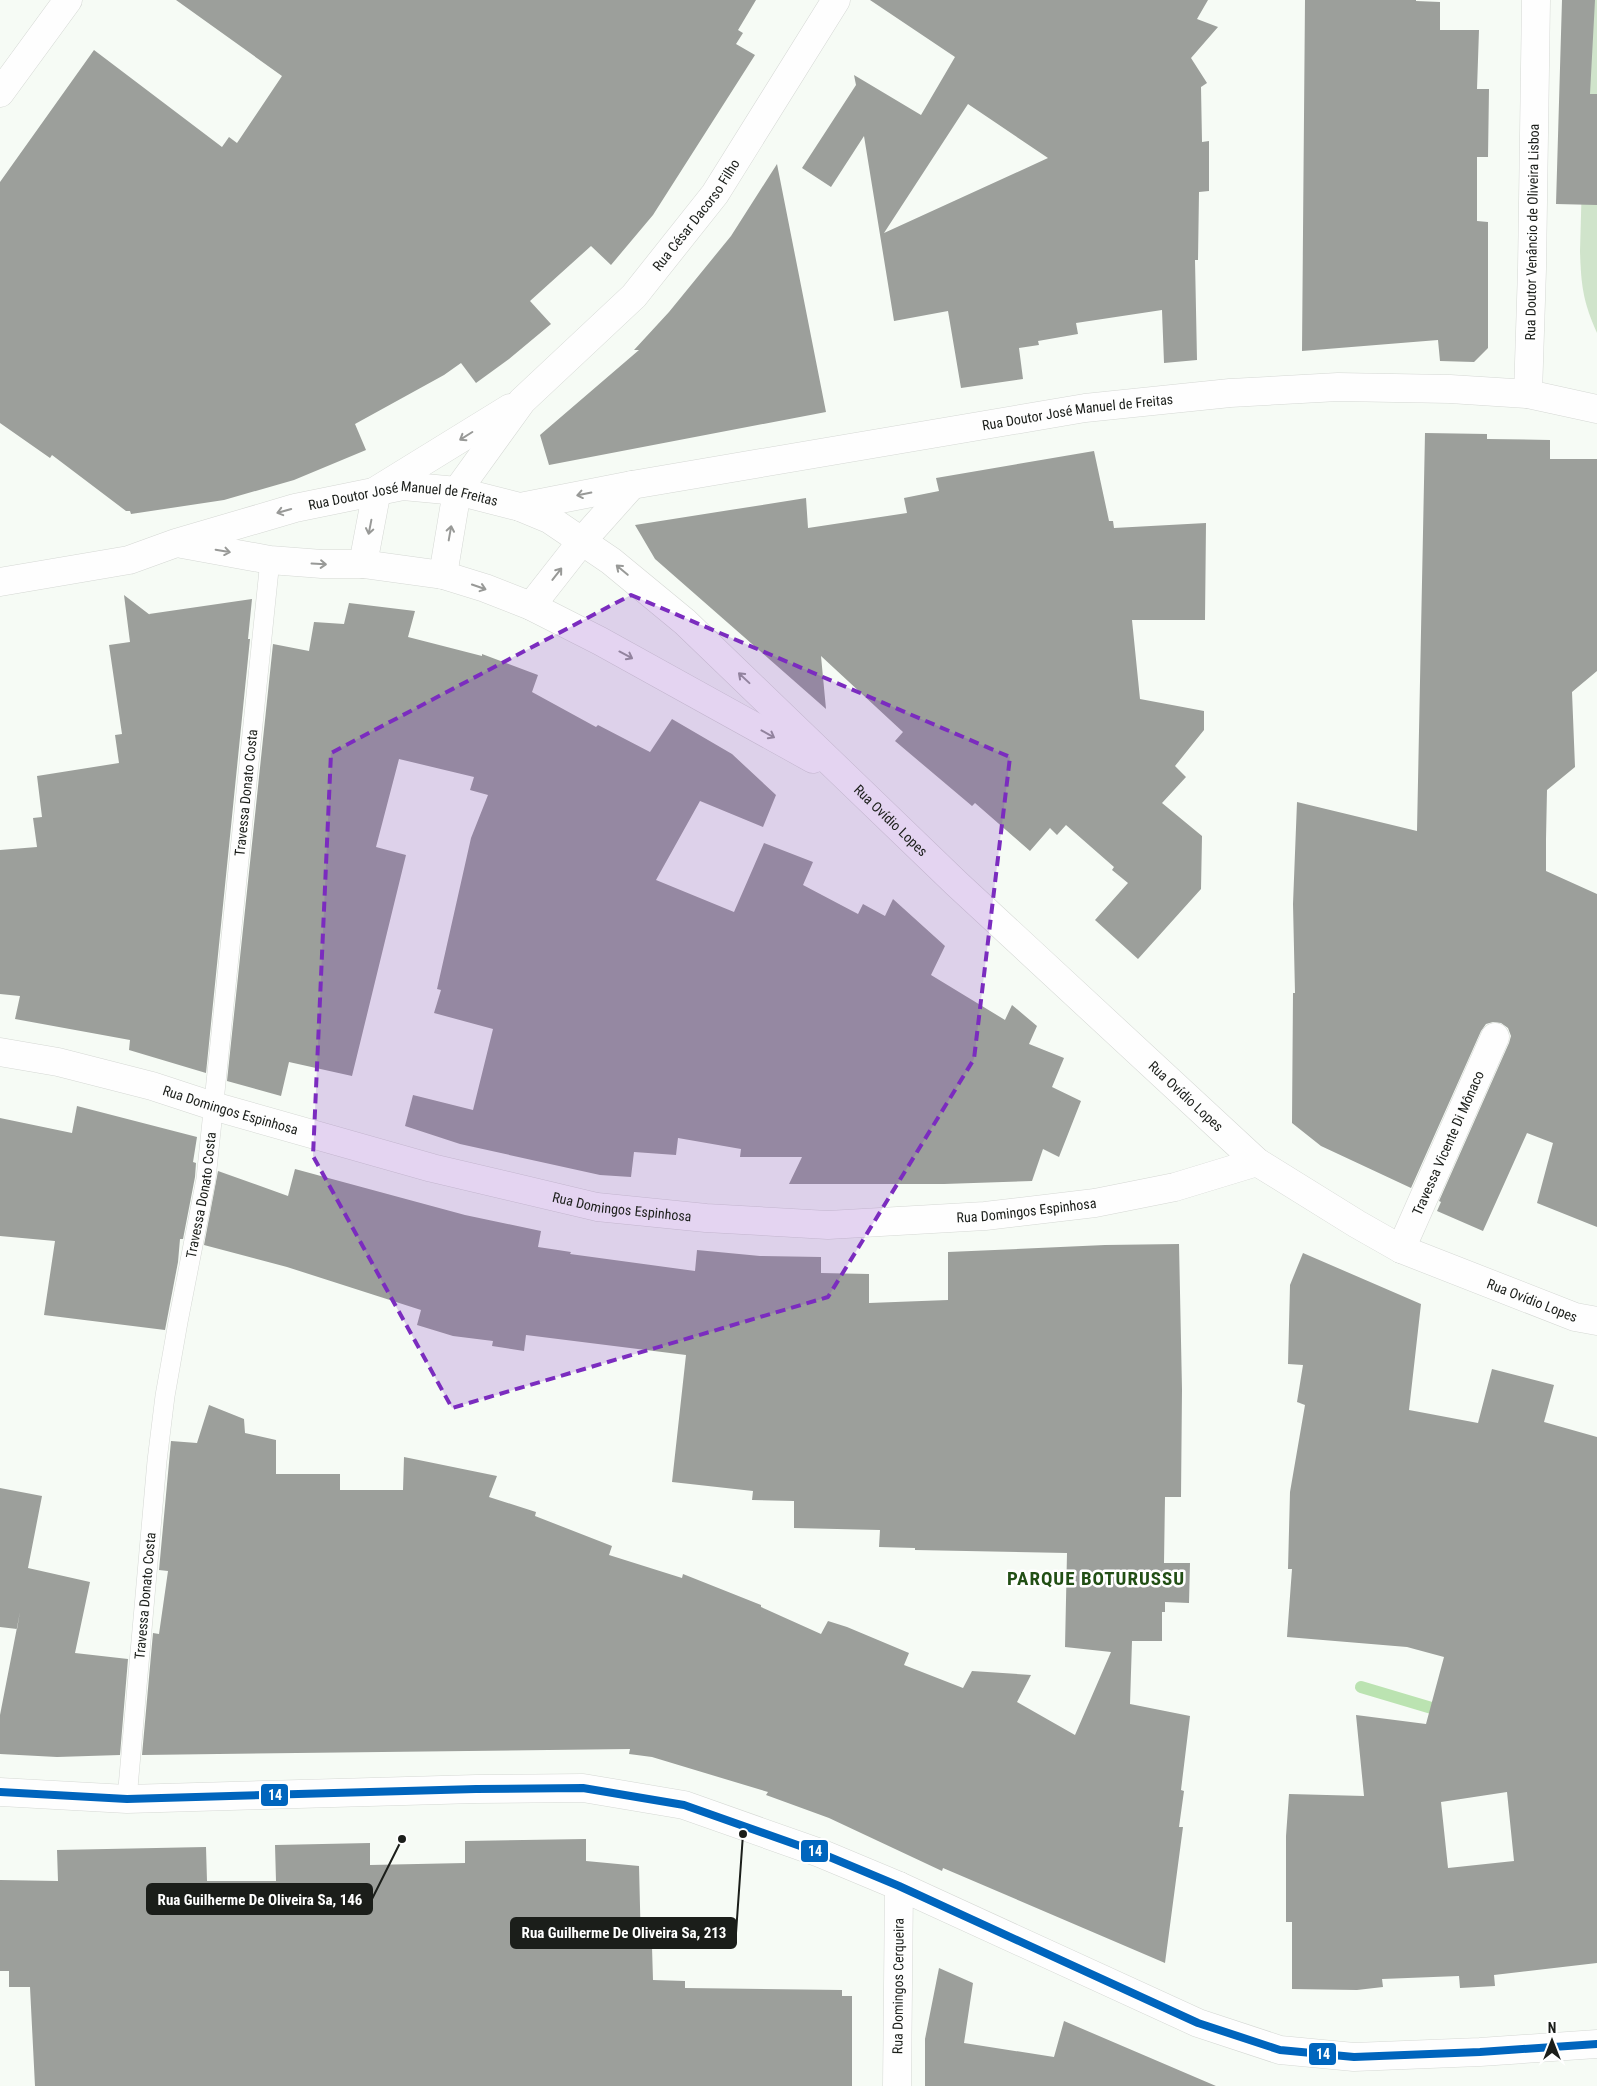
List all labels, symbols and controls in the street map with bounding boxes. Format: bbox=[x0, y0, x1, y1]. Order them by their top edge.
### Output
street label: Rua Doutor Venâncio de Oliveira Lisboa bbox=[1522, 123, 1542, 341]
street label: Rua César Dacorso Filho bbox=[649, 156, 743, 274]
street label: Rua Doutor José Manuel de Freitas bbox=[981, 391, 1174, 433]
one-way arrow bbox=[459, 431, 473, 441]
street label: Rua Doutor José Manuel de Freitas bbox=[307, 478, 500, 513]
one-way arrow bbox=[577, 490, 593, 499]
one-way arrow bbox=[276, 507, 292, 517]
one-way arrow bbox=[364, 519, 374, 535]
one-way arrow bbox=[446, 525, 456, 541]
one-way arrow bbox=[215, 547, 231, 557]
one-way arrow bbox=[311, 559, 327, 568]
one-way arrow bbox=[616, 564, 629, 576]
one-way arrow bbox=[551, 567, 562, 580]
one-way arrow bbox=[470, 582, 486, 592]
one-way arrow bbox=[618, 651, 633, 660]
one-way arrow bbox=[737, 672, 750, 684]
street label: Travessa Donato Costa bbox=[231, 728, 260, 857]
one-way arrow bbox=[760, 729, 775, 739]
street label: Rua Ovídio Lopes bbox=[851, 781, 931, 859]
street label: Rua Ovídio Lopes bbox=[1145, 1058, 1227, 1135]
street label: Travessa Vicente Di Mônaco bbox=[1409, 1068, 1487, 1218]
street label: Rua Domingos Espinhosa bbox=[161, 1082, 300, 1138]
street label: Travessa Donato Costa bbox=[183, 1131, 219, 1260]
street label: Rua Domingos Espinhosa bbox=[551, 1189, 692, 1224]
street label: Rua Domingos Espinhosa bbox=[956, 1195, 1097, 1226]
street label: Rua Ovídio Lopes bbox=[1485, 1275, 1580, 1325]
street label: Travessa Donato Costa bbox=[131, 1532, 159, 1660]
district label: PARQUE BOTURUSSU bbox=[1007, 1567, 1185, 1590]
line badge: 14 bbox=[260, 1783, 289, 1807]
text: 14 bbox=[268, 1787, 282, 1803]
line badge: 14 bbox=[800, 1839, 829, 1863]
text: 14 bbox=[808, 1843, 822, 1859]
callout: Rua Guilherme De Oliveira Sa, 146 bbox=[147, 1884, 372, 1914]
text: Rua Guilherme De Oliveira Sa, 146 bbox=[158, 1891, 363, 1909]
callout: Rua Guilherme De Oliveira Sa, 213 bbox=[511, 1918, 736, 1948]
street label: Rua Domingos Cerqueira bbox=[889, 1918, 907, 2054]
text: Rua Guilherme De Oliveira Sa, 213 bbox=[522, 1924, 726, 1942]
north arrow bbox=[1527, 2016, 1577, 2066]
text: N bbox=[1548, 2020, 1556, 2036]
line badge: 14 bbox=[1308, 2042, 1337, 2066]
text: 14 bbox=[1316, 2046, 1330, 2062]

